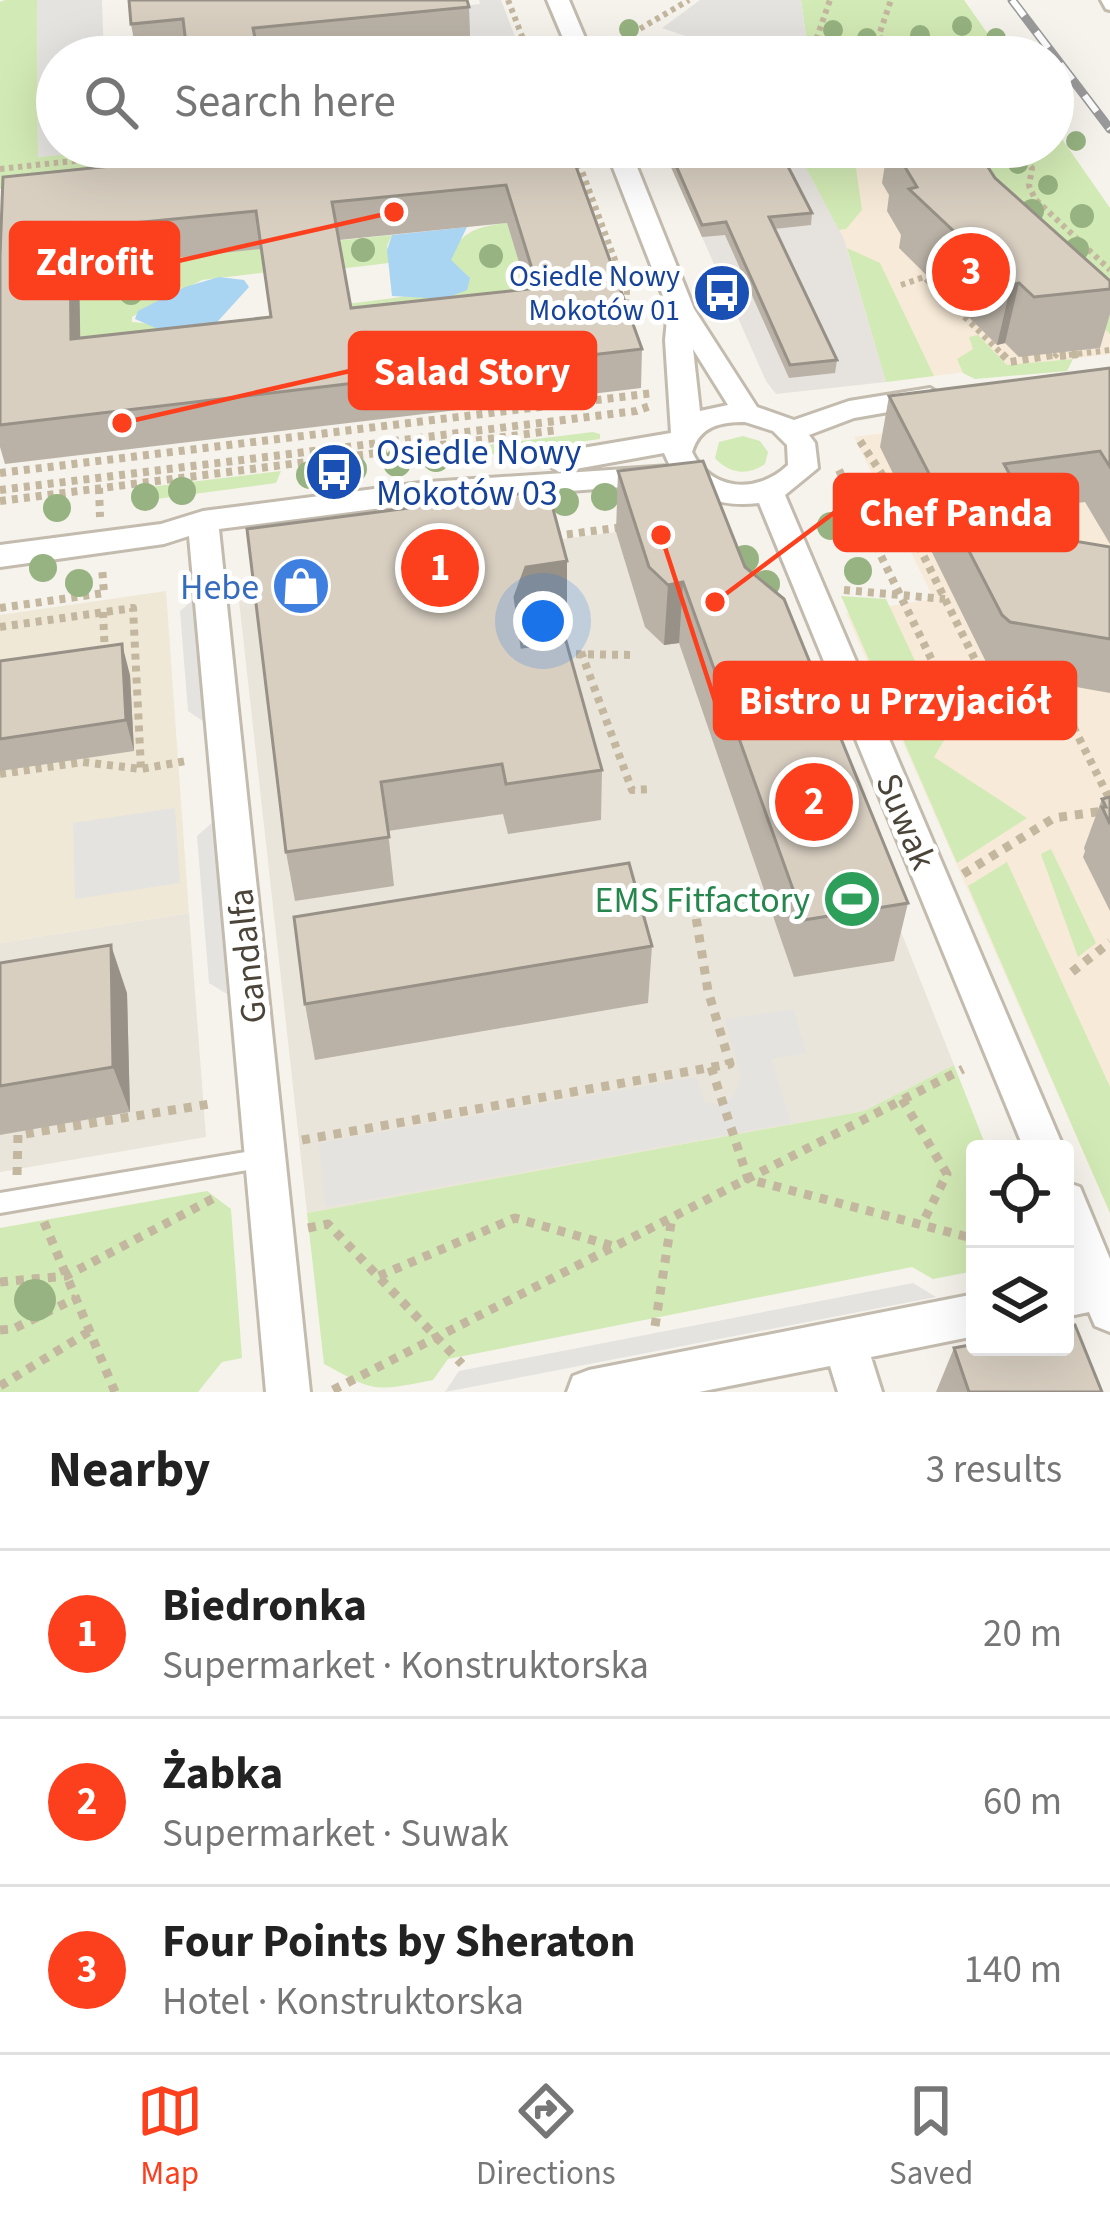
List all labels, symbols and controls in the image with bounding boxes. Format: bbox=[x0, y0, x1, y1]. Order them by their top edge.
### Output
search box bbox=[36, 36, 1074, 168]
icon: search bbox=[78, 69, 144, 135]
text: Search here bbox=[174, 70, 396, 134]
callout: Zdrofit bbox=[11, 223, 178, 298]
pin: 3 bbox=[932, 227, 1010, 317]
text: Zdrofit bbox=[36, 235, 154, 291]
place label: Osiedle Nowy Mokotów 01 bbox=[509, 255, 680, 332]
bus stop icon: Osiedle Nowy Mokotów 01 bbox=[691, 262, 753, 324]
callout: Salad Story bbox=[350, 333, 595, 408]
text: Salad Story bbox=[374, 345, 570, 401]
place label: Osiedle Nowy Mokotów 03 bbox=[376, 427, 581, 519]
bus stop icon: Osiedle Nowy Mokotów 03 bbox=[303, 441, 365, 503]
callout: Chef Panda bbox=[835, 475, 1077, 550]
text: Chef Panda bbox=[859, 486, 1053, 542]
pin: 1 bbox=[401, 523, 479, 613]
shop icon: Hebe bbox=[270, 555, 332, 617]
place label: Hebe bbox=[180, 562, 259, 613]
your location bbox=[513, 591, 573, 651]
callout: Bistro u Przyjaciół bbox=[715, 663, 1075, 738]
text: Bistro u Przyjaciół bbox=[739, 674, 1052, 730]
pin: 2 bbox=[775, 757, 853, 847]
street label: Suwak bbox=[863, 765, 949, 878]
sports icon: EMS Fitfactory bbox=[821, 868, 883, 930]
place label: EMS Fitfactory bbox=[594, 875, 810, 926]
street label: Gandalfa bbox=[215, 886, 280, 1026]
map controls bbox=[966, 1140, 1074, 1356]
button: locate bbox=[966, 1140, 1074, 1248]
button: layers bbox=[966, 1248, 1074, 1356]
text: Nearby bbox=[48, 1434, 210, 1506]
text: 3 results bbox=[926, 1442, 1062, 1498]
text: Biedronka bbox=[162, 1574, 367, 1638]
text: 1 bbox=[77, 1606, 97, 1662]
text: 20 m bbox=[983, 1606, 1062, 1662]
text: Supermarket · Konstruktorska bbox=[162, 1638, 649, 1694]
text: Żabka bbox=[162, 1742, 283, 1806]
text: 2 bbox=[77, 1774, 97, 1830]
text: 60 m bbox=[983, 1774, 1062, 1830]
text: Supermarket · Suwak bbox=[162, 1806, 509, 1862]
text: Four Points by Sheraton bbox=[162, 1910, 635, 1974]
text: 3 bbox=[77, 1942, 97, 1998]
text: 140 m bbox=[964, 1942, 1062, 1998]
text: Hotel · Konstruktorska bbox=[162, 1974, 524, 2030]
tab: Map bbox=[137, 2078, 203, 2197]
tab: Directions bbox=[476, 2078, 616, 2197]
tab: Saved bbox=[889, 2078, 973, 2197]

